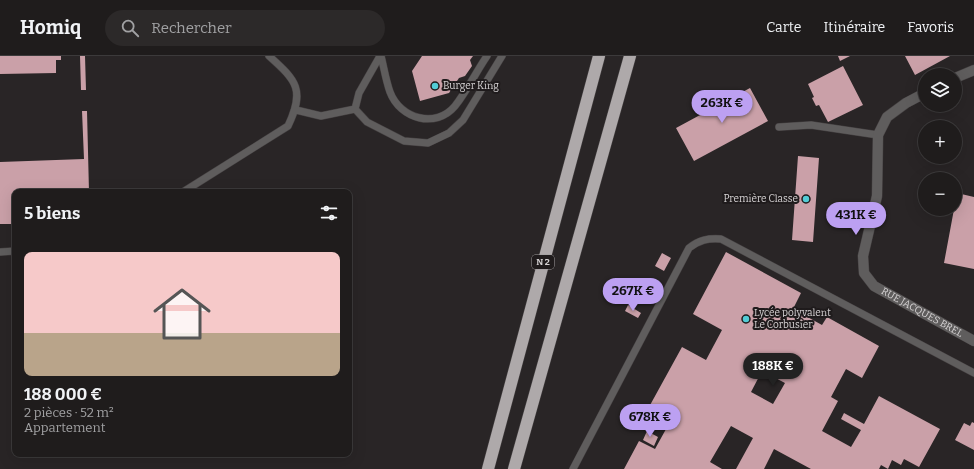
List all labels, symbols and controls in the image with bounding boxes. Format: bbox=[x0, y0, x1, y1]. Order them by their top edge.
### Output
search box bbox=[105, 10, 385, 46]
text: Homiq bbox=[20, 16, 81, 39]
icon: search bbox=[119, 17, 141, 39]
text: Rechercher bbox=[151, 19, 232, 37]
text: Carte bbox=[766, 19, 801, 36]
text: Itinéraire bbox=[823, 19, 885, 36]
text: Favoris bbox=[907, 19, 954, 36]
map controls bbox=[918, 68, 962, 216]
button: layers bbox=[918, 68, 962, 112]
place label: Burger King bbox=[443, 80, 499, 92]
marker: Burger King bbox=[430, 81, 440, 91]
pin: 263K € bbox=[689, 90, 755, 124]
text: 263K € bbox=[701, 95, 743, 110]
button: + bbox=[918, 120, 962, 164]
button: − bbox=[918, 172, 962, 216]
place label: Première Classe bbox=[723, 193, 798, 205]
marker: Première Classe bbox=[801, 194, 811, 204]
icon: filters bbox=[318, 202, 340, 224]
pin: 431K € bbox=[823, 202, 889, 236]
text: 5 biens bbox=[24, 203, 80, 224]
text: 431K € bbox=[835, 207, 877, 222]
road number: N 2 bbox=[532, 255, 554, 269]
icon: home bbox=[146, 278, 218, 350]
pin: 267K € bbox=[600, 278, 666, 312]
text: 267K € bbox=[612, 283, 654, 298]
street label: RUE JACQUES BREL bbox=[879, 285, 965, 340]
place label: Lycée polyvalent Le Corbusier bbox=[754, 307, 831, 331]
marker: Lycée polyvalent Le Corbusier bbox=[741, 314, 751, 324]
pin: 188K € bbox=[740, 353, 806, 387]
text: 188K € bbox=[752, 358, 794, 373]
text: 188 000 € bbox=[24, 384, 102, 405]
pin: 678K € bbox=[617, 404, 683, 438]
text: 2 pièces · 52 m² bbox=[24, 405, 114, 420]
text: 678K € bbox=[629, 409, 671, 424]
text: Appartement bbox=[24, 420, 105, 435]

